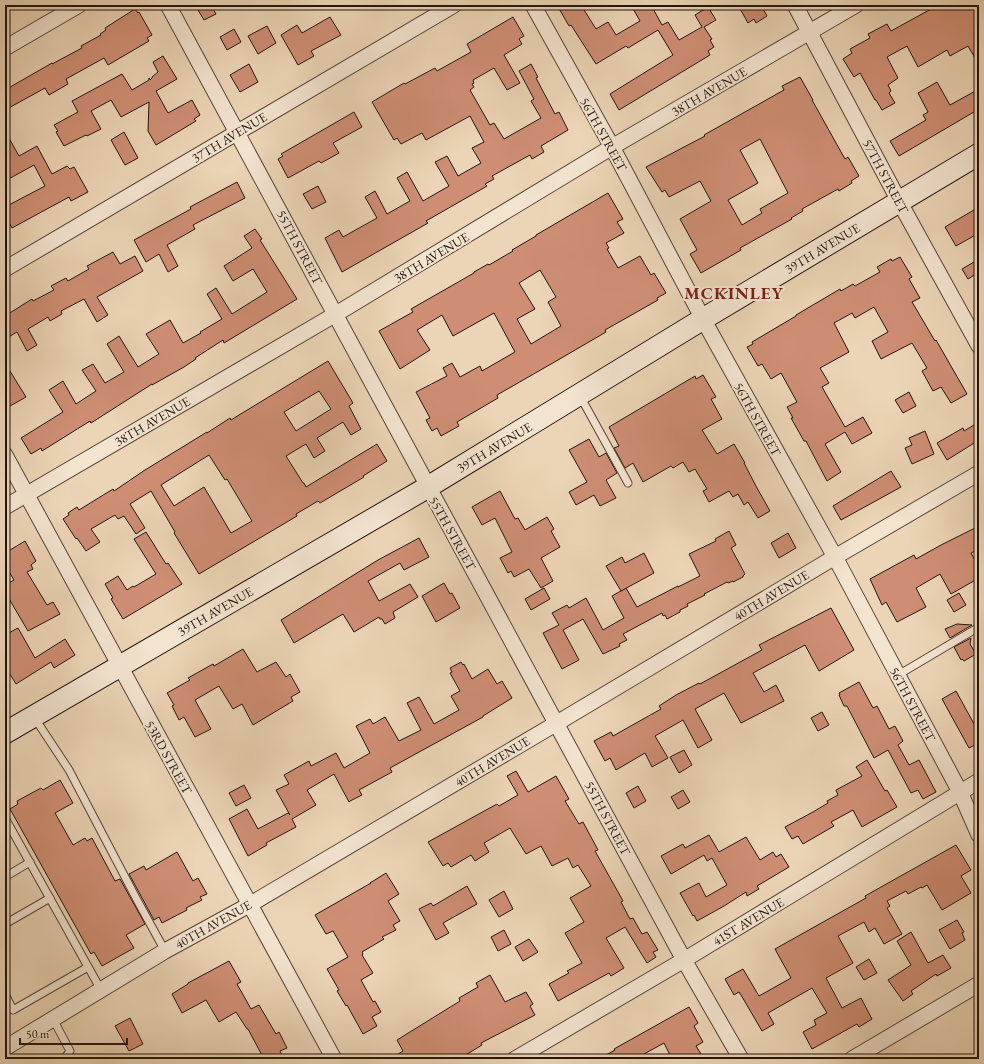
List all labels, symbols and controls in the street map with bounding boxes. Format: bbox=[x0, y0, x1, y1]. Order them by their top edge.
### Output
street label: 38TH AVENUE bbox=[668, 63, 750, 120]
street label: 56TH STREET bbox=[576, 94, 631, 174]
street label: 37TH AVENUE bbox=[189, 108, 270, 167]
street label: 57TH STREET bbox=[859, 136, 912, 217]
street label: 55TH STREET bbox=[273, 207, 326, 288]
street label: 39TH AVENUE bbox=[782, 219, 863, 278]
street label: 38TH AVENUE bbox=[391, 228, 472, 287]
district label: MCKINLEY bbox=[684, 282, 784, 304]
street label: 56TH STREET bbox=[730, 379, 785, 459]
street label: 38TH AVENUE bbox=[111, 393, 193, 450]
street label: 39TH AVENUE bbox=[454, 418, 535, 477]
street label: 55TH STREET bbox=[425, 493, 480, 573]
street label: 40TH AVENUE bbox=[731, 566, 812, 625]
street label: 39TH AVENUE bbox=[174, 583, 256, 640]
street label: 56TH STREET bbox=[886, 664, 939, 745]
street label: 53RD STREET bbox=[141, 717, 196, 797]
street label: 40TH AVENUE bbox=[452, 732, 533, 791]
street label: 55TH STREET bbox=[581, 778, 634, 859]
street label: 41ST AVENUE bbox=[709, 893, 787, 949]
street label: 40TH AVENUE bbox=[172, 896, 254, 952]
scale bar bbox=[20, 1020, 127, 1046]
text: 50 m bbox=[26, 1026, 50, 1042]

